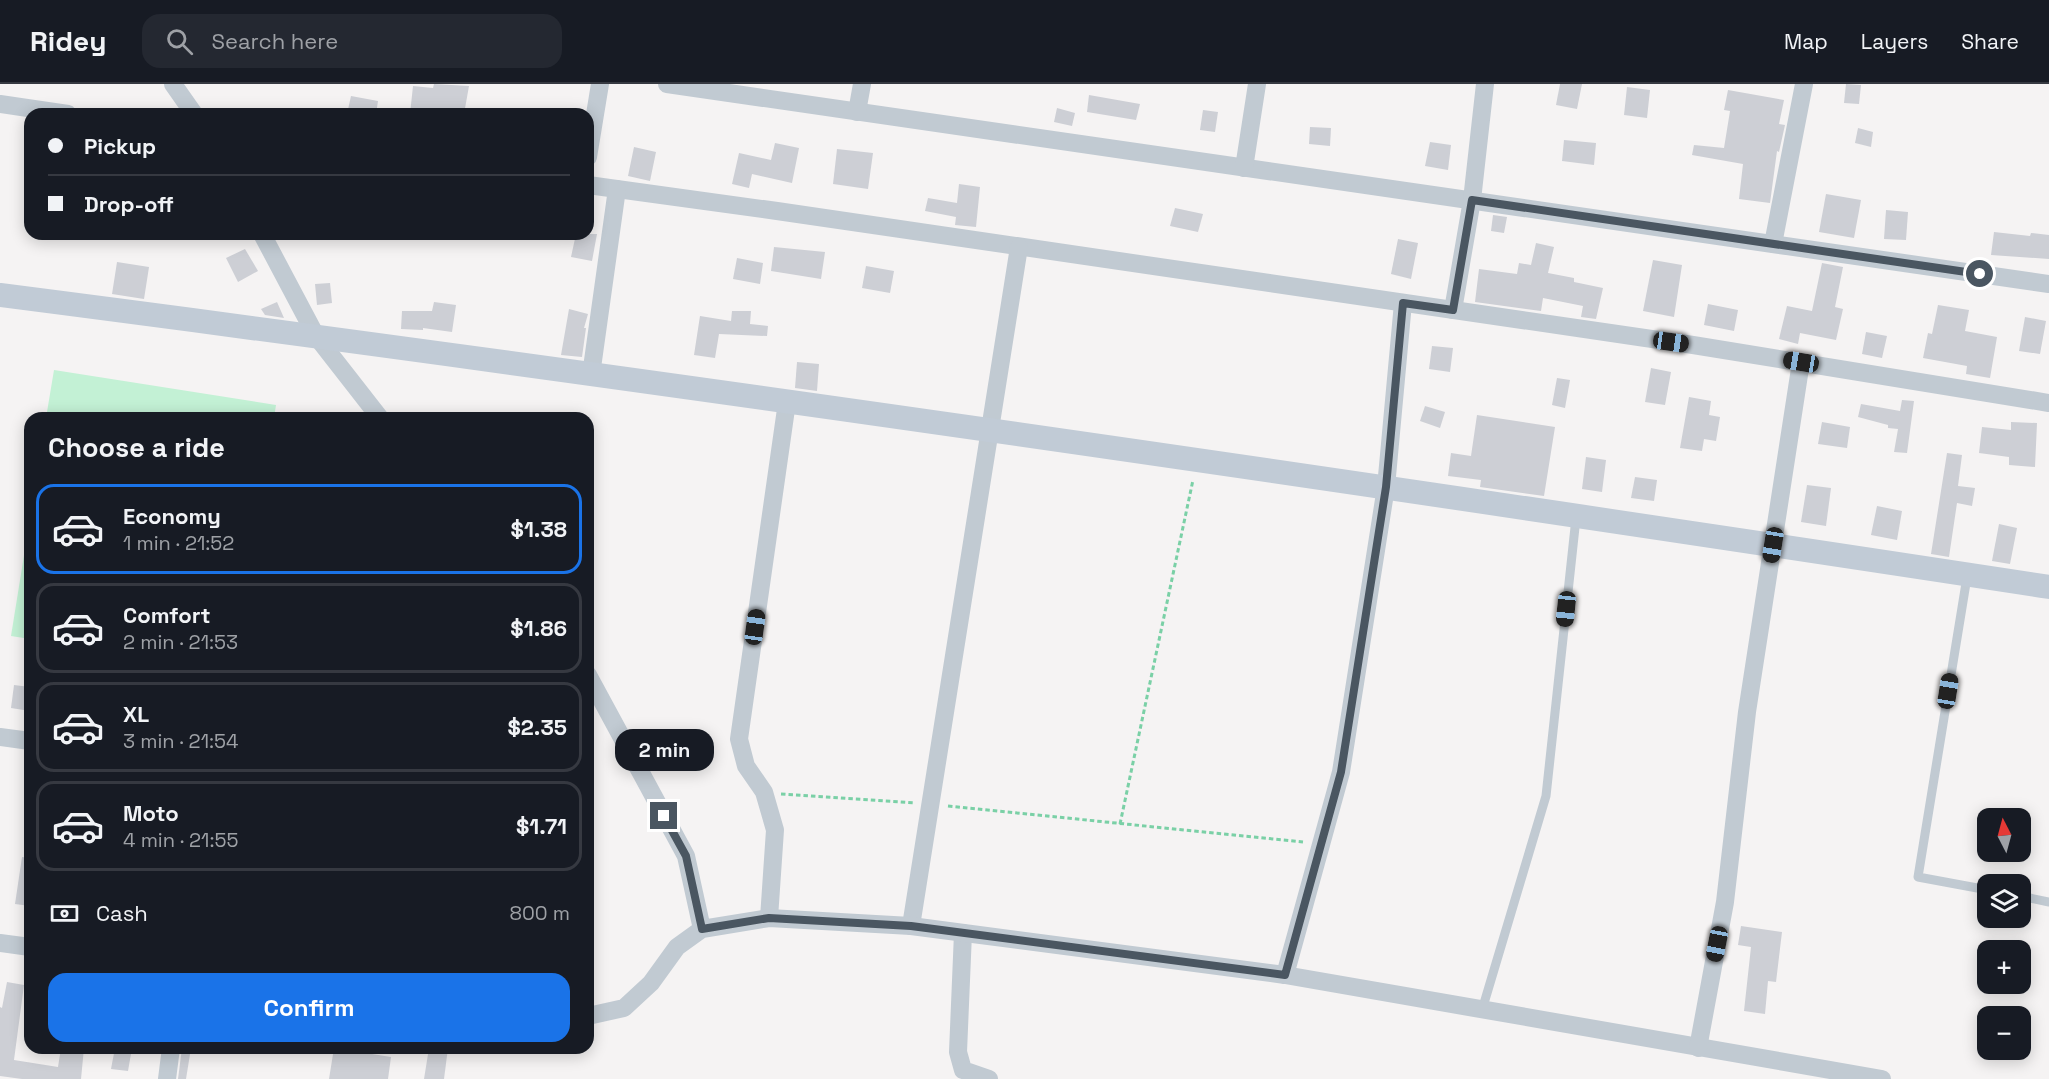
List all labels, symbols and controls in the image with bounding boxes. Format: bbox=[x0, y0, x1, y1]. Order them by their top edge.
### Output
search box bbox=[142, 14, 562, 68]
text: Ridey bbox=[30, 23, 106, 59]
icon: search bbox=[163, 25, 196, 58]
text: Search here bbox=[211, 27, 338, 55]
text: Map bbox=[1784, 28, 1828, 55]
text: Layers bbox=[1861, 28, 1928, 55]
text: Share bbox=[1961, 28, 2019, 55]
text: Pickup bbox=[84, 132, 156, 160]
text: Drop-off bbox=[84, 190, 174, 218]
route start bbox=[1966, 260, 1993, 287]
car bbox=[1652, 331, 1690, 353]
car bbox=[1782, 350, 1820, 374]
text: Choose a ride bbox=[48, 430, 225, 465]
icon: car bbox=[51, 502, 105, 556]
text: Economy bbox=[123, 502, 221, 530]
text: $1.38 bbox=[511, 515, 567, 543]
car bbox=[1761, 526, 1785, 564]
text: 1 min · 21:52 bbox=[123, 530, 234, 556]
car bbox=[1555, 590, 1577, 628]
icon: car bbox=[51, 601, 105, 655]
text: Comfort bbox=[123, 601, 211, 629]
car bbox=[744, 608, 766, 646]
text: $1.86 bbox=[510, 614, 567, 642]
text: 2 min · 21:53 bbox=[123, 629, 238, 655]
car bbox=[1936, 672, 1960, 710]
icon: car bbox=[51, 700, 105, 754]
text: XL bbox=[123, 700, 149, 728]
text: $2.35 bbox=[507, 713, 567, 741]
text: 3 min · 21:54 bbox=[123, 728, 239, 754]
callout: 2 min bbox=[614, 729, 714, 771]
text: 2 min bbox=[639, 737, 690, 763]
icon: car bbox=[51, 799, 105, 853]
text: Moto bbox=[123, 799, 179, 827]
route end bbox=[650, 802, 677, 829]
north arrow bbox=[1977, 808, 2031, 862]
map controls bbox=[1977, 808, 2031, 1060]
text: $1.71 bbox=[516, 812, 567, 840]
text: 4 min · 21:55 bbox=[123, 827, 238, 853]
button: layers bbox=[1977, 874, 2031, 928]
icon: cash bbox=[48, 897, 81, 930]
text: Cash bbox=[96, 899, 148, 927]
text: 800 m bbox=[510, 900, 570, 926]
car bbox=[1705, 925, 1729, 963]
button: + bbox=[1977, 940, 2031, 994]
button: Confirm bbox=[48, 973, 570, 1042]
button: − bbox=[1977, 1006, 2031, 1060]

